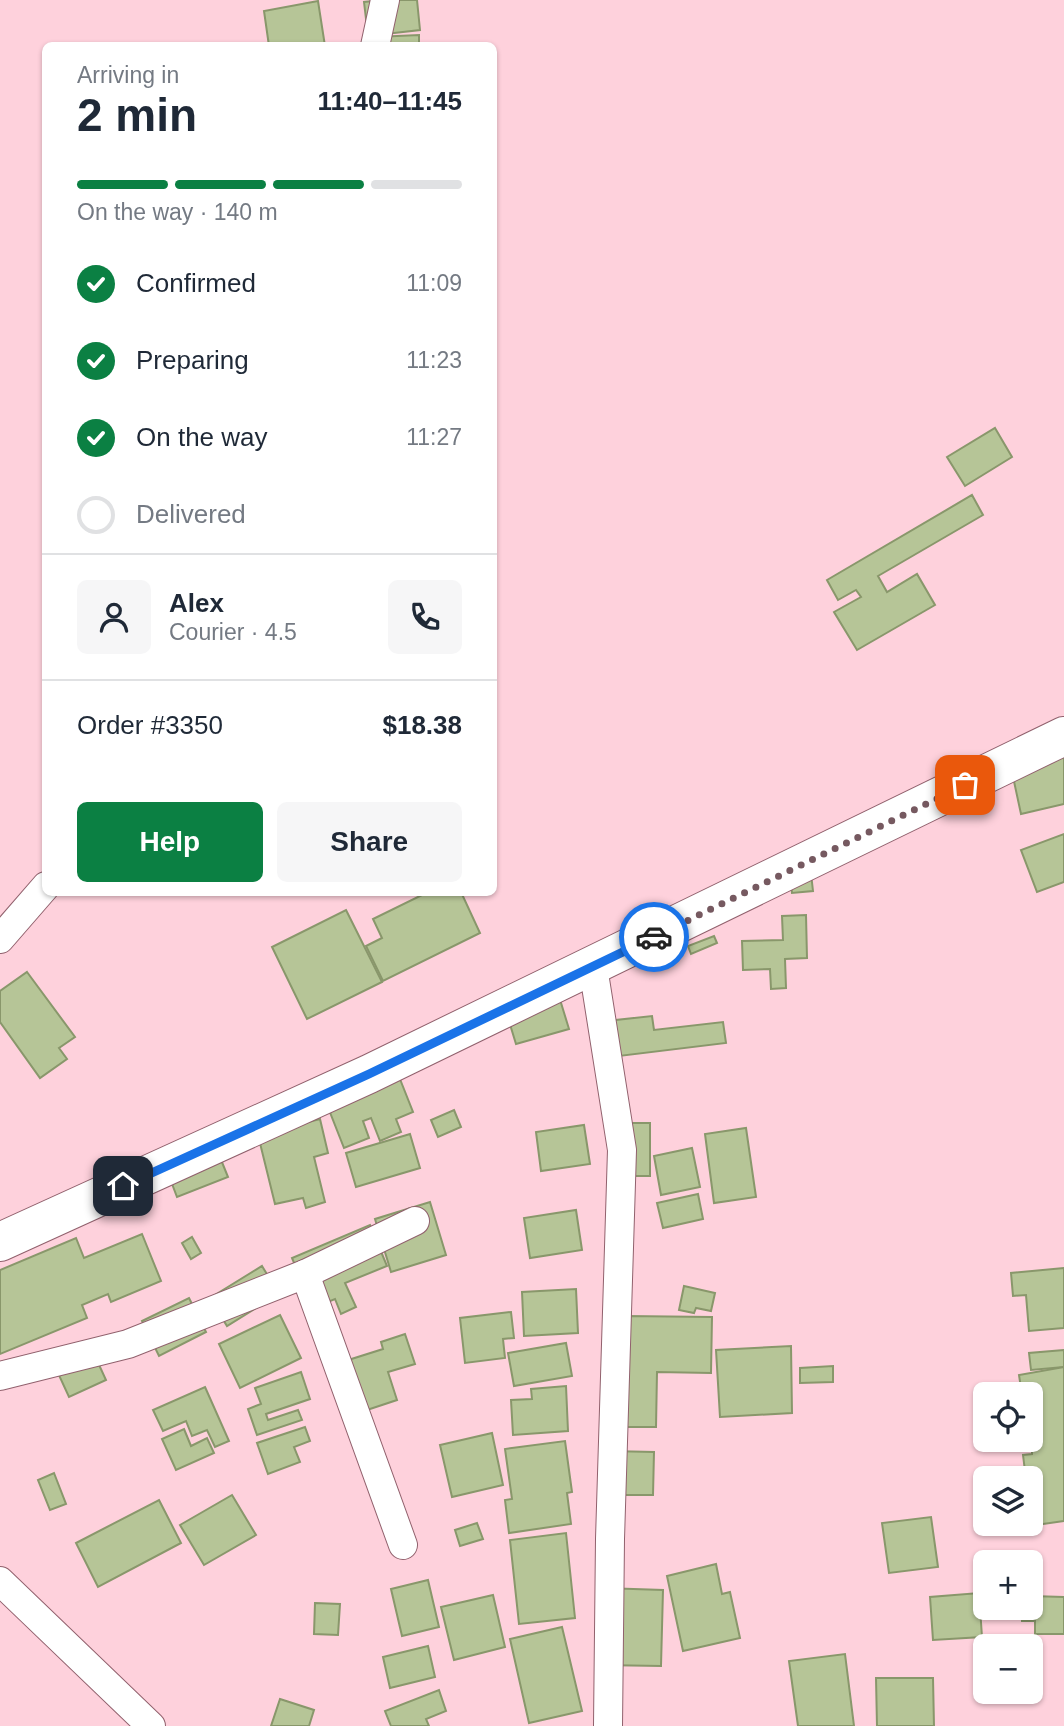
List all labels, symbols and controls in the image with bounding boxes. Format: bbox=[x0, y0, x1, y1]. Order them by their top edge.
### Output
text: Arriving in bbox=[77, 62, 179, 88]
text: 11:40–11:45 bbox=[317, 86, 462, 116]
text: 2 min bbox=[77, 89, 197, 141]
text: On the way · 140 m bbox=[77, 199, 278, 225]
icon: check bbox=[77, 265, 115, 303]
text: Confirmed bbox=[136, 268, 256, 298]
text: 11:09 bbox=[406, 270, 462, 296]
icon: check bbox=[77, 342, 115, 380]
text: Preparing bbox=[136, 345, 249, 375]
text: 11:23 bbox=[406, 347, 462, 373]
icon: check bbox=[77, 419, 115, 457]
text: On the way bbox=[136, 422, 268, 452]
text: 11:27 bbox=[406, 424, 462, 450]
text: Delivered bbox=[136, 499, 246, 529]
button: person bbox=[77, 580, 151, 654]
button: phone bbox=[388, 580, 462, 654]
text: Alex bbox=[169, 588, 224, 618]
text: Courier · 4.5 bbox=[169, 619, 297, 645]
text: Order #3350 bbox=[77, 710, 223, 740]
text: $18.38 bbox=[382, 710, 462, 740]
pin bbox=[935, 755, 995, 815]
icon: bag bbox=[946, 766, 984, 804]
button: Help bbox=[77, 802, 263, 882]
button: Share bbox=[277, 802, 462, 882]
courier bbox=[619, 902, 689, 972]
icon: car bbox=[635, 918, 673, 956]
pin bbox=[93, 1156, 153, 1216]
icon: home bbox=[104, 1167, 142, 1205]
map controls bbox=[973, 1382, 1043, 1704]
button: locate bbox=[973, 1382, 1043, 1452]
button: layers bbox=[973, 1466, 1043, 1536]
button: + bbox=[973, 1550, 1043, 1620]
button: − bbox=[973, 1634, 1043, 1704]

